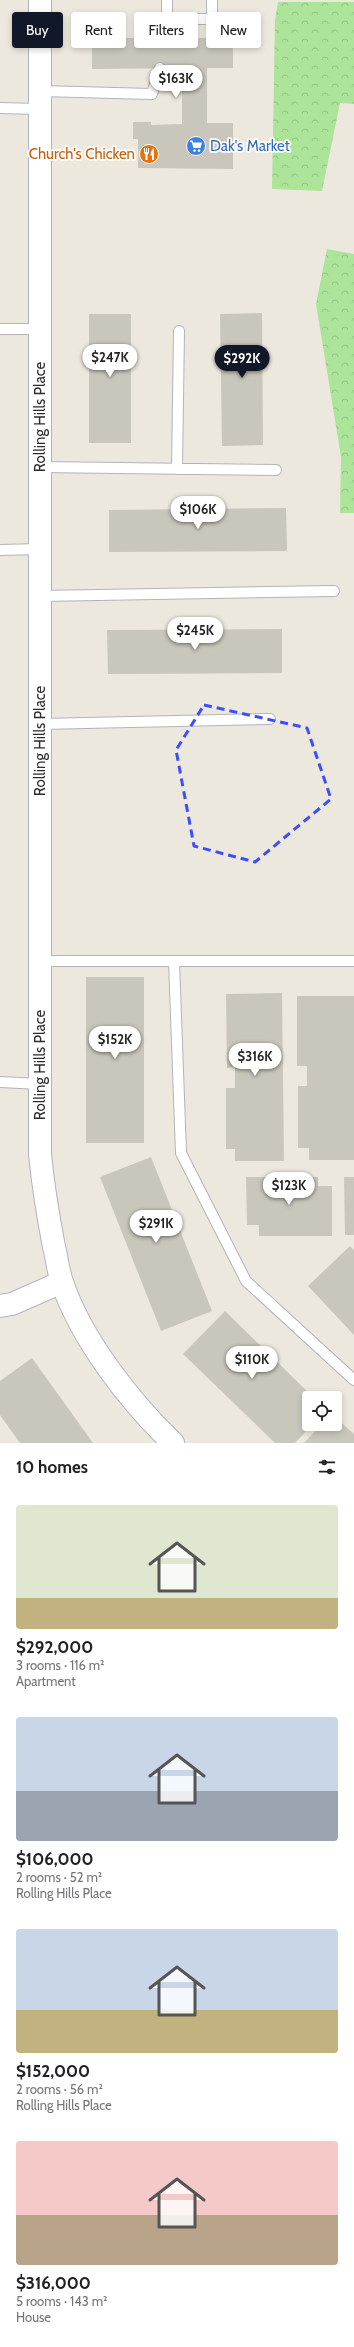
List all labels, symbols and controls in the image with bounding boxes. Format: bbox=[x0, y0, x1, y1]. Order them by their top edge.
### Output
chip: Buy bbox=[12, 12, 63, 48]
chip: Rent bbox=[71, 12, 126, 48]
chip: Filters bbox=[134, 12, 198, 48]
chip: New bbox=[206, 12, 261, 48]
pin: $163K bbox=[148, 65, 204, 99]
text: $163K bbox=[159, 70, 193, 86]
supermarket icon: Dak's Market bbox=[185, 135, 207, 157]
place label: Dak's Market bbox=[210, 137, 290, 155]
restaurant icon: Church's Chicken bbox=[138, 143, 160, 165]
place label: Church's Chicken bbox=[29, 145, 135, 163]
pin: $247K bbox=[82, 344, 138, 378]
pin: $292K bbox=[214, 345, 270, 379]
text: $247K bbox=[91, 349, 129, 365]
text: $292K bbox=[224, 350, 260, 366]
street label: Rolling Hills Place bbox=[31, 361, 49, 472]
pin: $106K bbox=[170, 496, 226, 530]
text: $106K bbox=[180, 501, 216, 517]
pin: $245K bbox=[167, 617, 223, 651]
text: $245K bbox=[176, 622, 214, 638]
street label: Rolling Hills Place bbox=[31, 685, 49, 796]
street label: Rolling Hills Place bbox=[31, 1009, 49, 1120]
pin: $152K bbox=[87, 1026, 143, 1060]
text: $152K bbox=[98, 1031, 132, 1047]
pin: $316K bbox=[227, 1043, 283, 1077]
text: $316K bbox=[238, 1048, 272, 1064]
pin: $123K bbox=[261, 1172, 317, 1206]
text: $123K bbox=[272, 1177, 306, 1193]
pin: $291K bbox=[128, 1210, 184, 1244]
text: $291K bbox=[139, 1215, 173, 1231]
pin: $110K bbox=[224, 1346, 280, 1380]
text: $110K bbox=[235, 1351, 269, 1367]
map controls bbox=[302, 1391, 342, 1431]
button: locate bbox=[302, 1391, 342, 1431]
icon: filters bbox=[316, 1456, 338, 1478]
text: 10 homes bbox=[16, 1457, 88, 1477]
icon: home bbox=[141, 1531, 213, 1603]
text: $292,000 bbox=[16, 1637, 93, 1657]
text: 3 rooms · 116 m² bbox=[16, 1657, 104, 1673]
text: Apartment bbox=[16, 1673, 76, 1689]
icon: home bbox=[141, 1743, 213, 1815]
text: $106,000 bbox=[16, 1849, 94, 1869]
text: 2 rooms · 52 m² bbox=[16, 1869, 102, 1885]
text: Rolling Hills Place bbox=[16, 1885, 112, 1901]
icon: home bbox=[141, 1955, 213, 2027]
text: $152,000 bbox=[16, 2061, 90, 2081]
text: 2 rooms · 56 m² bbox=[16, 2081, 103, 2097]
text: Rolling Hills Place bbox=[16, 2097, 112, 2113]
icon: home bbox=[141, 2167, 213, 2239]
text: $316,000 bbox=[16, 2273, 91, 2293]
text: 5 rooms · 143 m² bbox=[16, 2293, 107, 2309]
text: House bbox=[16, 2309, 51, 2325]

